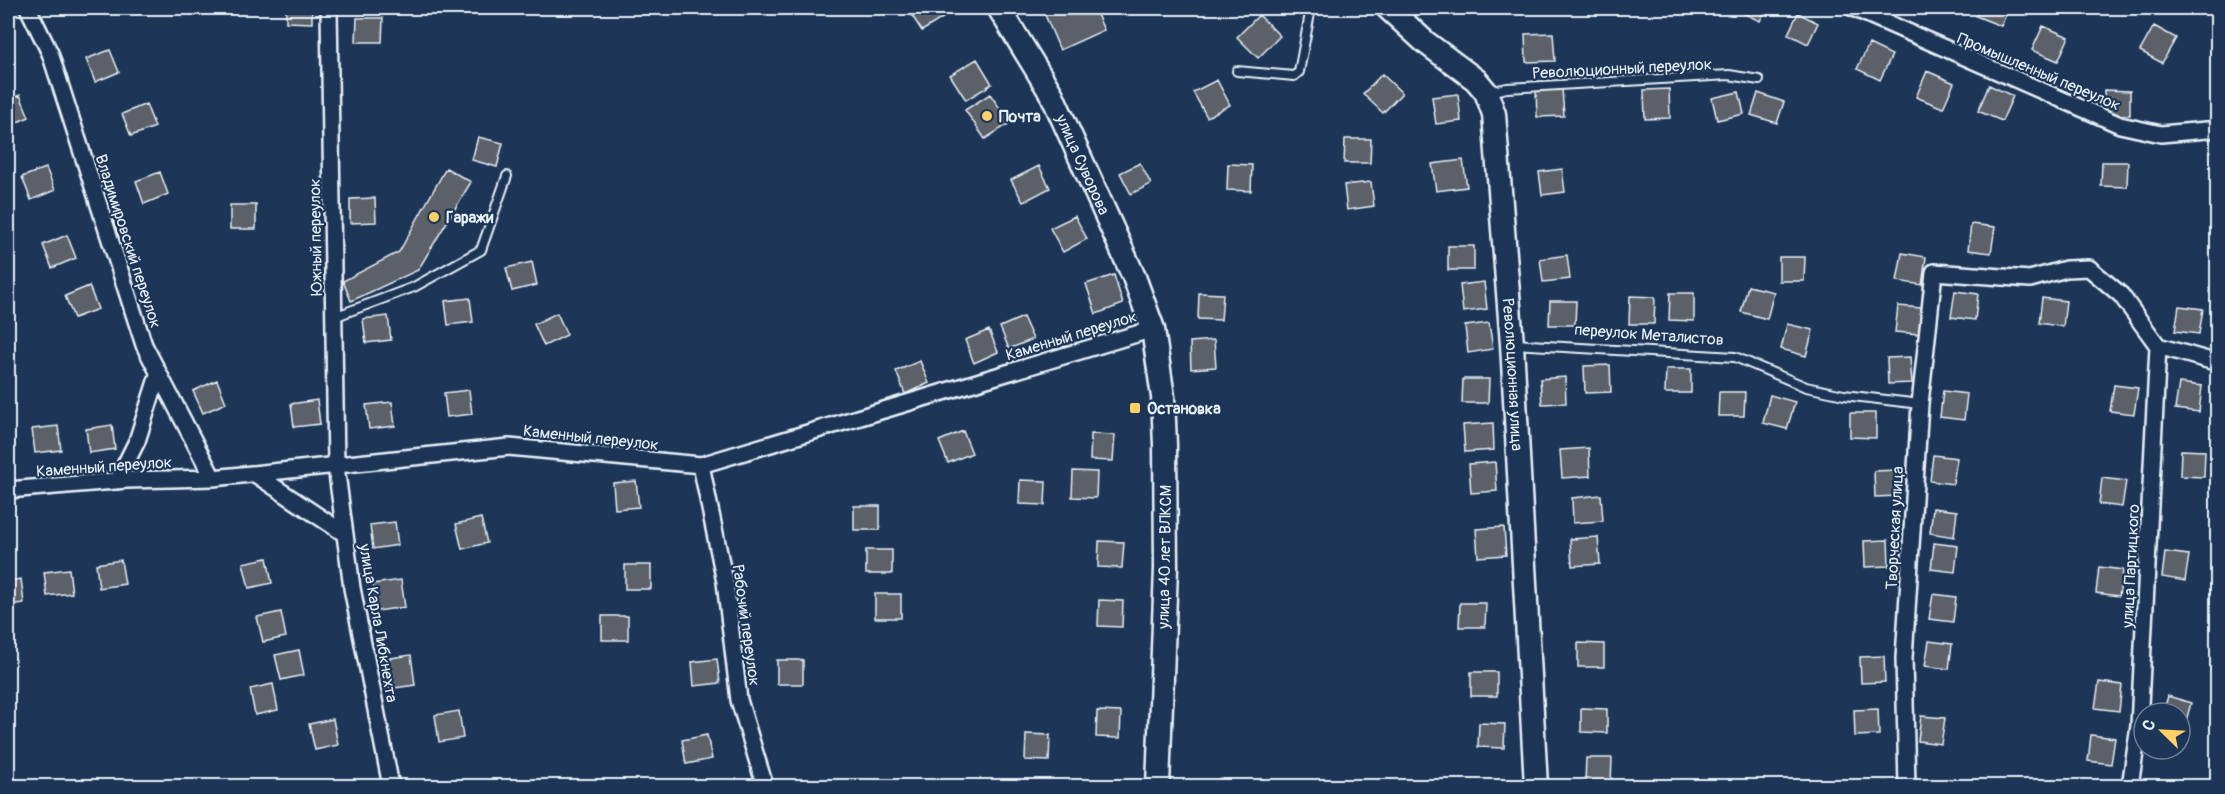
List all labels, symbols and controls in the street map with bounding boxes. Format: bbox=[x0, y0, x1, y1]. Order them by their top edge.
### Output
street label: Промышленный переулок bbox=[1954, 28, 2123, 115]
street label: Революционный переулок bbox=[1532, 54, 1712, 84]
place label: Почта bbox=[999, 107, 1041, 127]
marker: Почта bbox=[980, 109, 994, 123]
street label: улица Суворова bbox=[1051, 111, 1114, 218]
street label: Владимировский переулок bbox=[90, 152, 166, 331]
street label: Южный переулок bbox=[305, 178, 327, 296]
place label: Гаражи bbox=[446, 208, 494, 228]
marker: Гаражи bbox=[427, 210, 441, 224]
street label: Революционная улица bbox=[1497, 297, 1527, 452]
street label: Каменный переулок bbox=[1003, 307, 1139, 365]
street label: переулок Металистов bbox=[1574, 320, 1724, 350]
place label: Остановка bbox=[1147, 399, 1221, 419]
marker: Остановка bbox=[1128, 401, 1142, 415]
street label: Каменный переулок bbox=[522, 421, 660, 455]
street label: Каменный переулок bbox=[36, 452, 173, 482]
street label: Творческая улица bbox=[1882, 466, 1908, 590]
street label: улица 40 лет ВЛКСМ bbox=[1154, 485, 1176, 630]
street label: улица Партицкого bbox=[2118, 503, 2144, 629]
street label: улица Карла Либкнехта bbox=[354, 542, 402, 704]
street label: Рабочий переулок bbox=[728, 563, 764, 687]
north arrow bbox=[2132, 701, 2192, 761]
text: С bbox=[2138, 717, 2160, 734]

